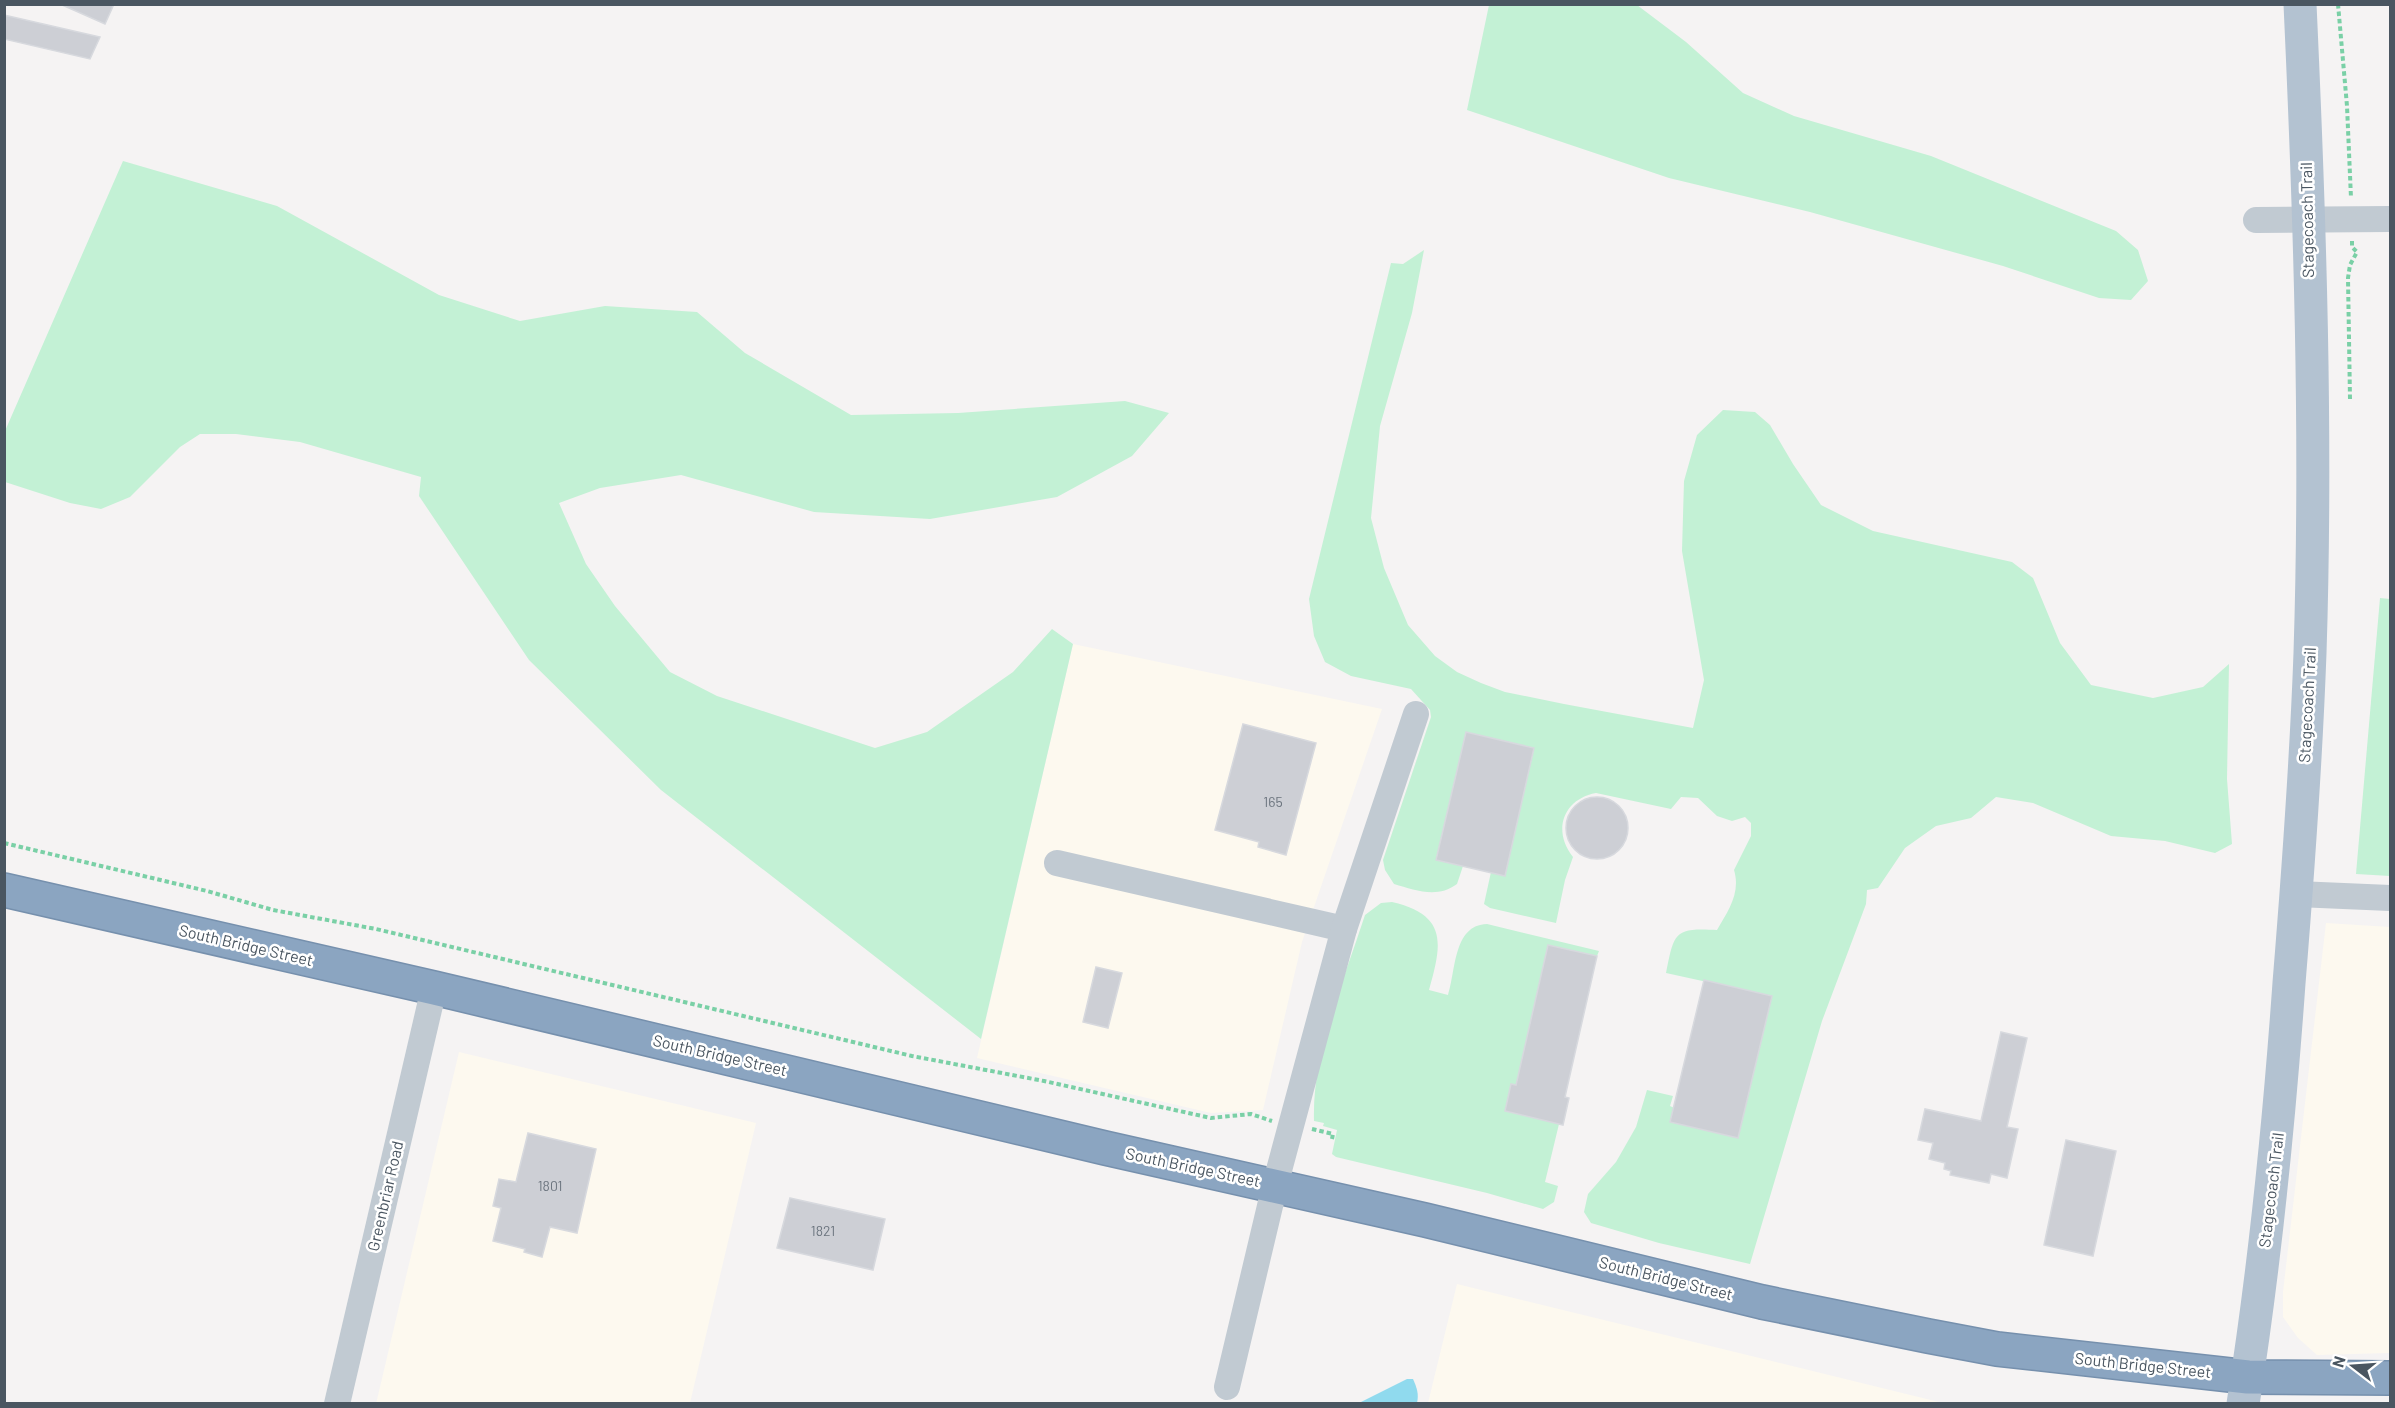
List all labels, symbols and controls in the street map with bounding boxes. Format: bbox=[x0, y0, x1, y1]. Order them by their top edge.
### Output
street label: Stagecoach Trail bbox=[2296, 162, 2317, 278]
street label: Stagecoach Trail bbox=[2294, 647, 2319, 763]
house number: 165 bbox=[1263, 793, 1283, 810]
street label: South Bridge Street bbox=[177, 920, 315, 969]
street label: South Bridge Street bbox=[651, 1030, 789, 1079]
street label: Stagecoach Trail bbox=[2254, 1131, 2287, 1249]
street label: Greenbriar Road bbox=[363, 1139, 406, 1253]
street label: South Bridge Street bbox=[1124, 1143, 1262, 1190]
house number: 1801 bbox=[538, 1177, 562, 1194]
house number: 1821 bbox=[811, 1222, 835, 1239]
street label: South Bridge Street bbox=[1597, 1252, 1735, 1303]
north arrow bbox=[2323, 1336, 2383, 1396]
street label: South Bridge Street bbox=[2074, 1348, 2212, 1381]
text: N bbox=[2328, 1354, 2349, 1369]

